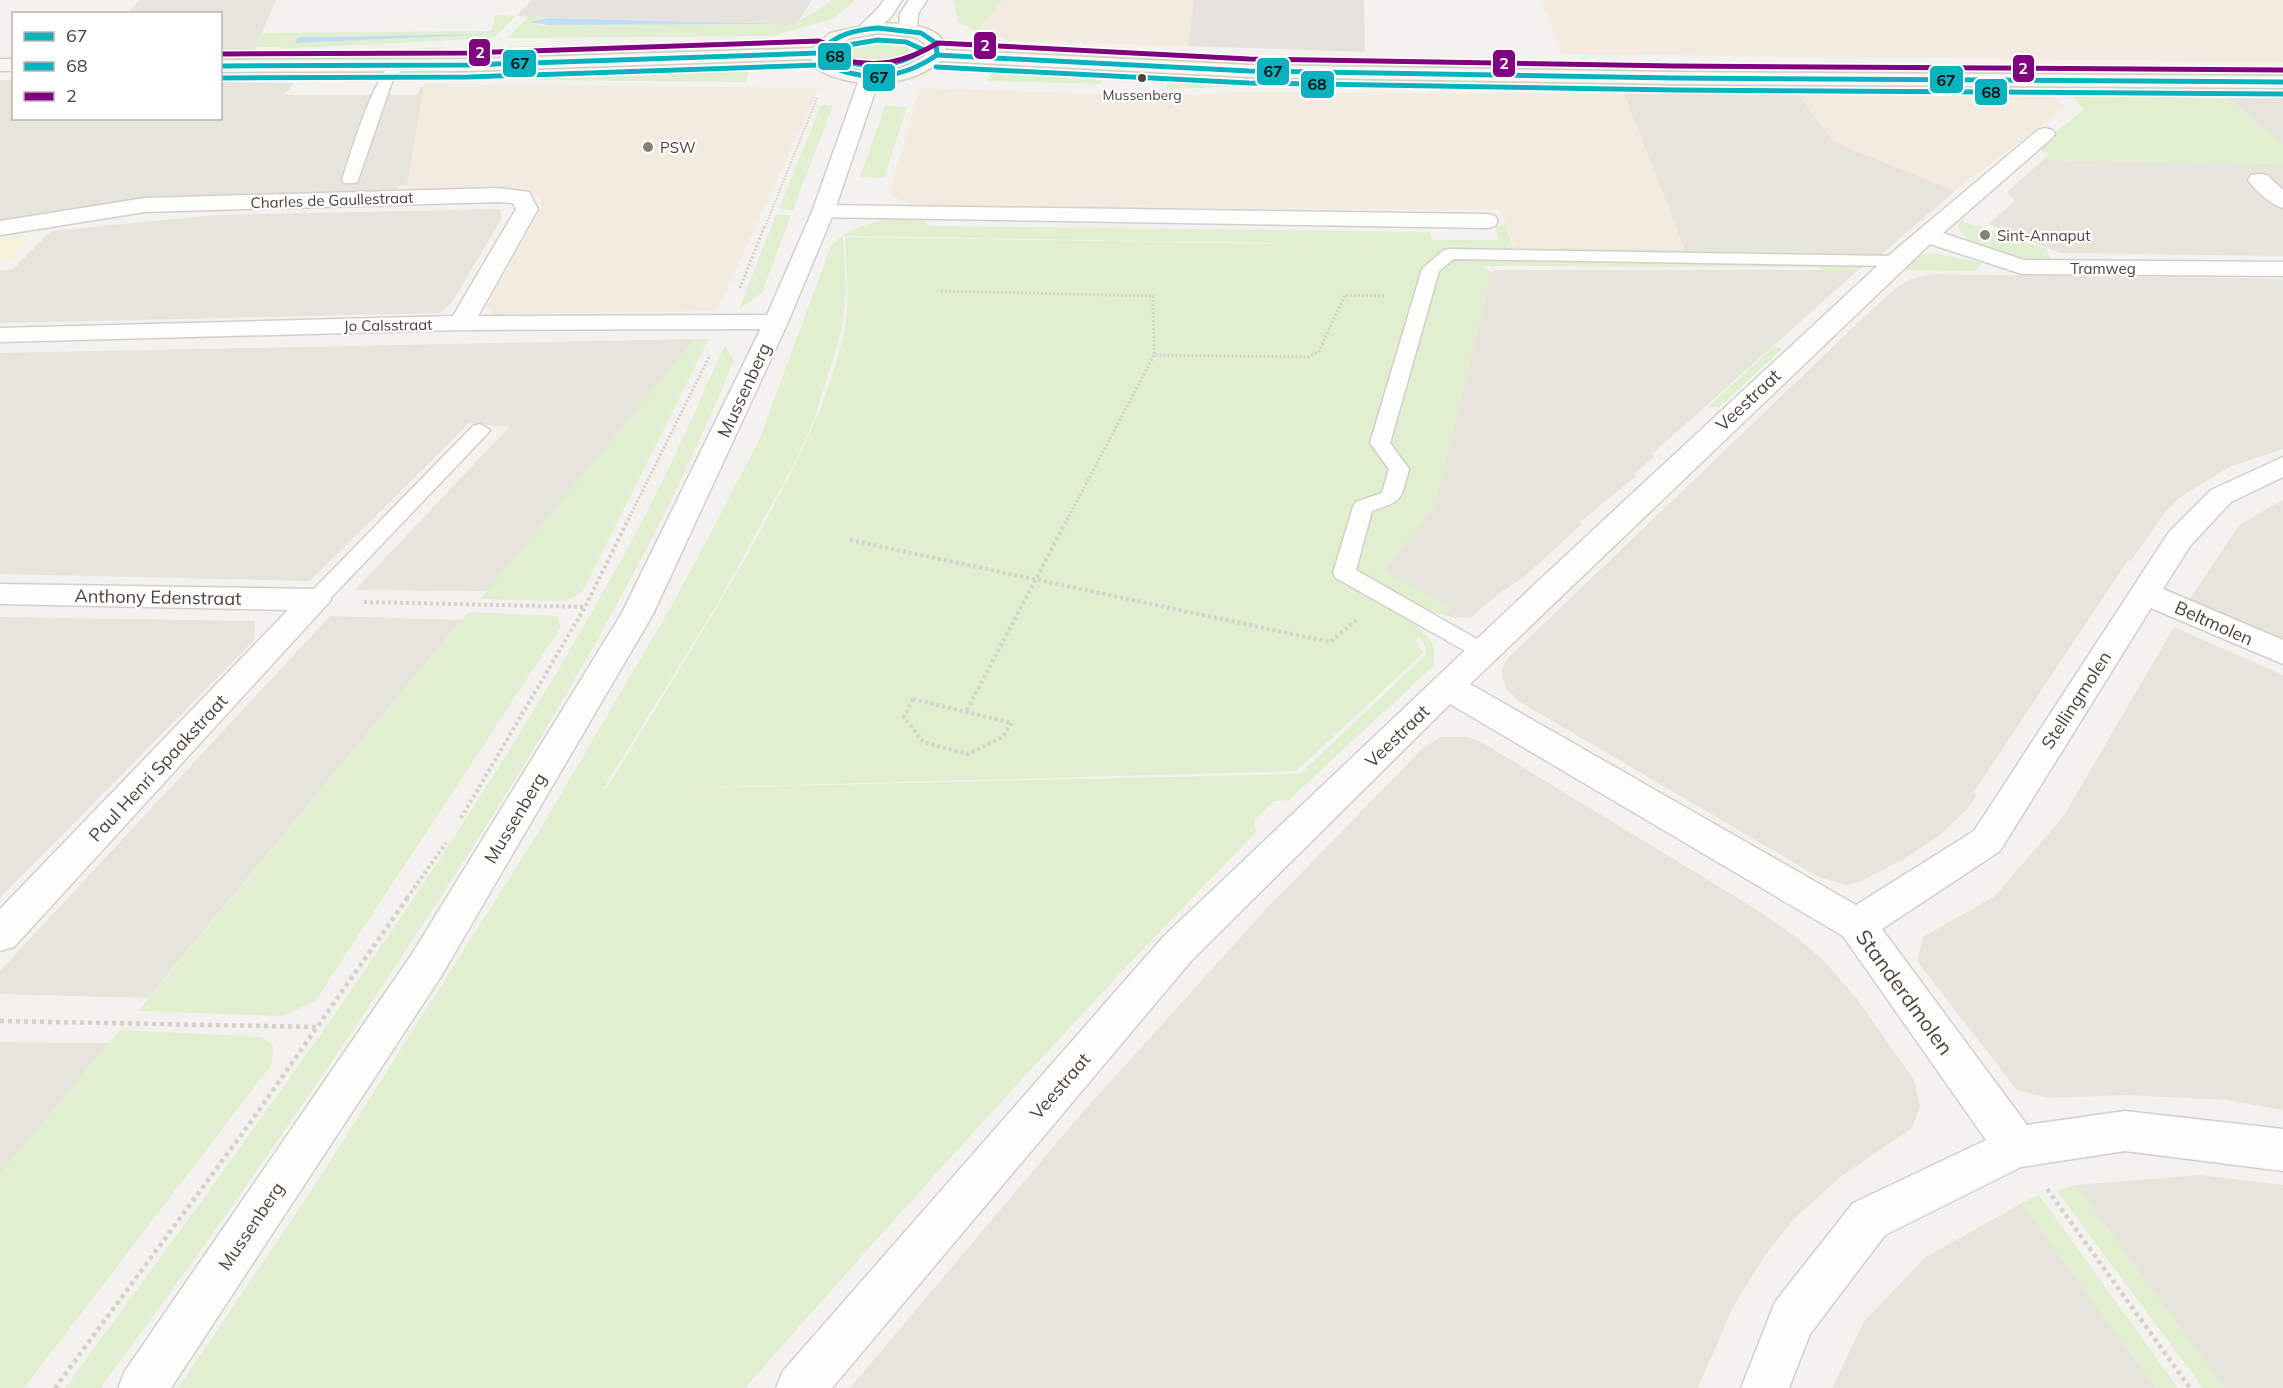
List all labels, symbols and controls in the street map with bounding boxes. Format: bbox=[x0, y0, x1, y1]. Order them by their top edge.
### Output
legend bbox=[12, 12, 222, 120]
text: 67 bbox=[66, 24, 88, 47]
line badge: 2 bbox=[973, 31, 997, 60]
text: 2 bbox=[980, 35, 990, 55]
line badge: 2 bbox=[468, 38, 491, 67]
text: 2 bbox=[475, 42, 485, 62]
line badge: 68 bbox=[817, 42, 852, 71]
text: 68 bbox=[825, 46, 845, 66]
line badge: 67 bbox=[502, 49, 537, 78]
line badge: 2 bbox=[1492, 49, 1516, 78]
text: 67 bbox=[510, 53, 530, 73]
text: 2 bbox=[1499, 53, 1509, 73]
text: 68 bbox=[66, 54, 88, 77]
line badge: 2 bbox=[2012, 54, 2035, 83]
line badge: 67 bbox=[1256, 57, 1290, 86]
text: 2 bbox=[2018, 58, 2028, 78]
text: 67 bbox=[1263, 61, 1283, 81]
line badge: 67 bbox=[862, 63, 896, 92]
line badge: 67 bbox=[1929, 65, 1964, 94]
text: 67 bbox=[869, 67, 889, 87]
line badge: 68 bbox=[1300, 70, 1335, 99]
text: 67 bbox=[1936, 70, 1956, 90]
marker: Mussenberg bbox=[1136, 72, 1148, 84]
text: 68 bbox=[1307, 74, 1327, 94]
line badge: 68 bbox=[1974, 78, 2008, 106]
text: 68 bbox=[1981, 82, 2001, 102]
text: 2 bbox=[66, 84, 77, 107]
place label: Mussenberg bbox=[1102, 86, 1182, 104]
place label: PSW bbox=[660, 138, 696, 157]
marker: PSW bbox=[641, 140, 655, 154]
street label: Charles de Gaullestraat bbox=[250, 188, 414, 212]
place label: Sint-Annaput bbox=[1997, 226, 2090, 245]
marker: Sint-Annaput bbox=[1978, 228, 1992, 242]
street label: Tramweg bbox=[2070, 259, 2136, 278]
street label: Jo Calsstraat bbox=[343, 315, 433, 335]
street label: Mussenberg bbox=[712, 339, 776, 441]
street label: Veestraat bbox=[1711, 364, 1785, 436]
street label: Anthony Edenstraat bbox=[74, 584, 242, 610]
street label: Beltmolen bbox=[2171, 596, 2257, 650]
street label: Stellingmolen bbox=[2036, 647, 2116, 753]
street label: Paul Henri Spaakstraat bbox=[84, 689, 232, 847]
street label: Veestraat bbox=[1360, 700, 1434, 772]
street label: Mussenberg bbox=[479, 768, 551, 868]
street label: Standerdmolen bbox=[1851, 924, 1959, 1060]
street label: Veestraat bbox=[1025, 1048, 1095, 1124]
street label: Mussenberg bbox=[213, 1177, 289, 1275]

